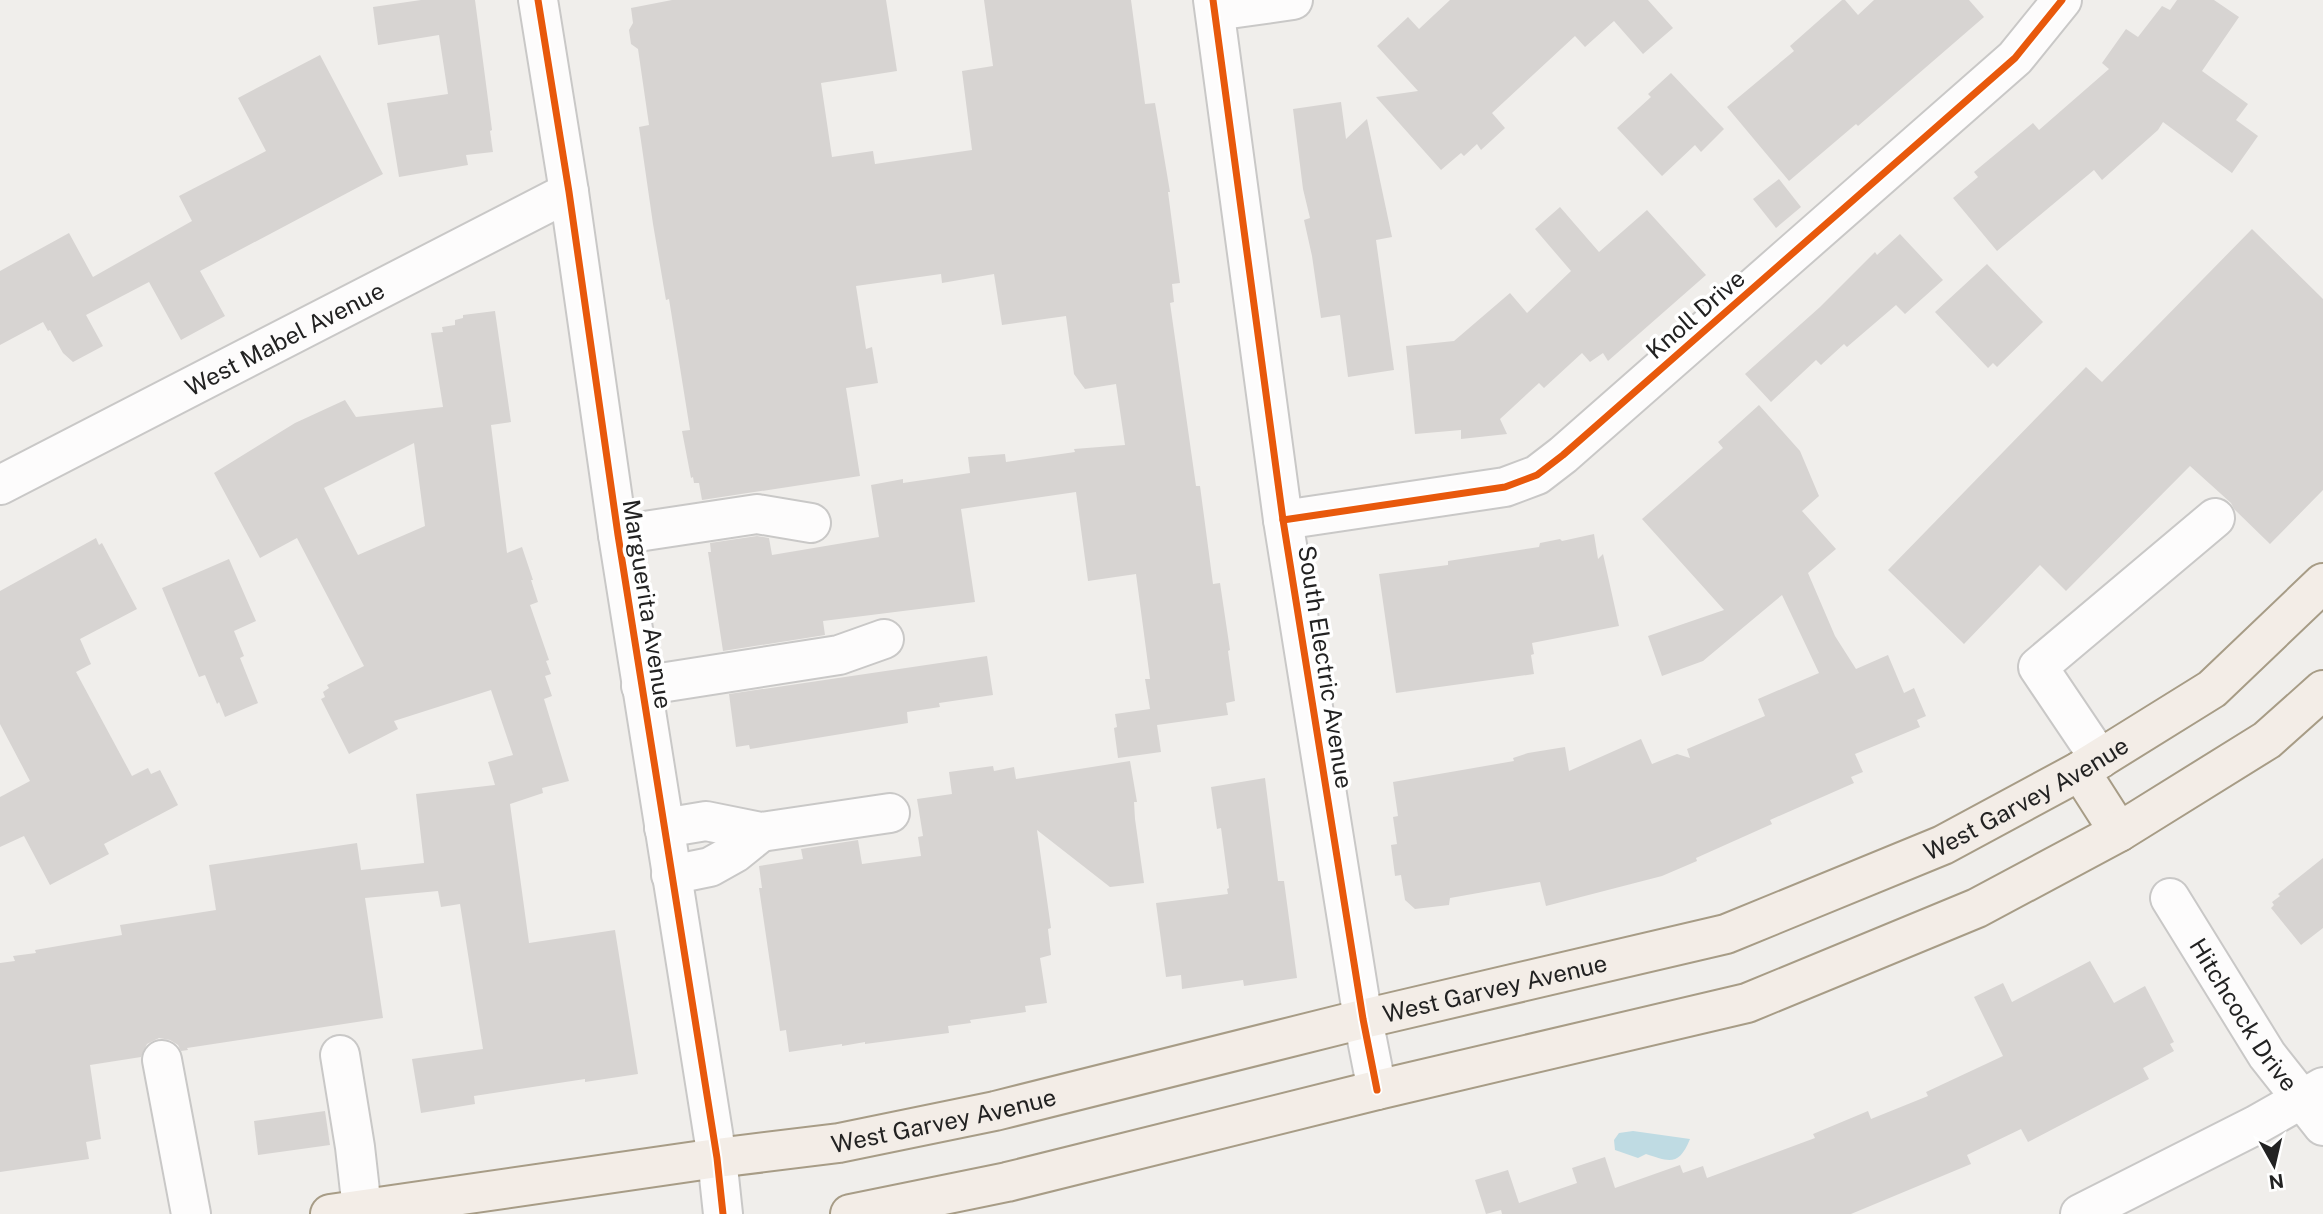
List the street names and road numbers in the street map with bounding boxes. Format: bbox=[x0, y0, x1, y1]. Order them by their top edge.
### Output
street label: Knoll Drive bbox=[1640, 264, 1750, 364]
street label: West Mabel Avenue bbox=[180, 276, 389, 401]
street label: Marguerita Avenue bbox=[618, 497, 678, 711]
street label: South Electric Avenue bbox=[1293, 543, 1359, 791]
street label: West Garvey Avenue bbox=[1920, 731, 2133, 865]
street label: Hitchcock Drive bbox=[2184, 933, 2304, 1096]
street label: West Garvey Avenue bbox=[1380, 948, 1610, 1028]
street label: West Garvey Avenue bbox=[829, 1082, 1059, 1158]

